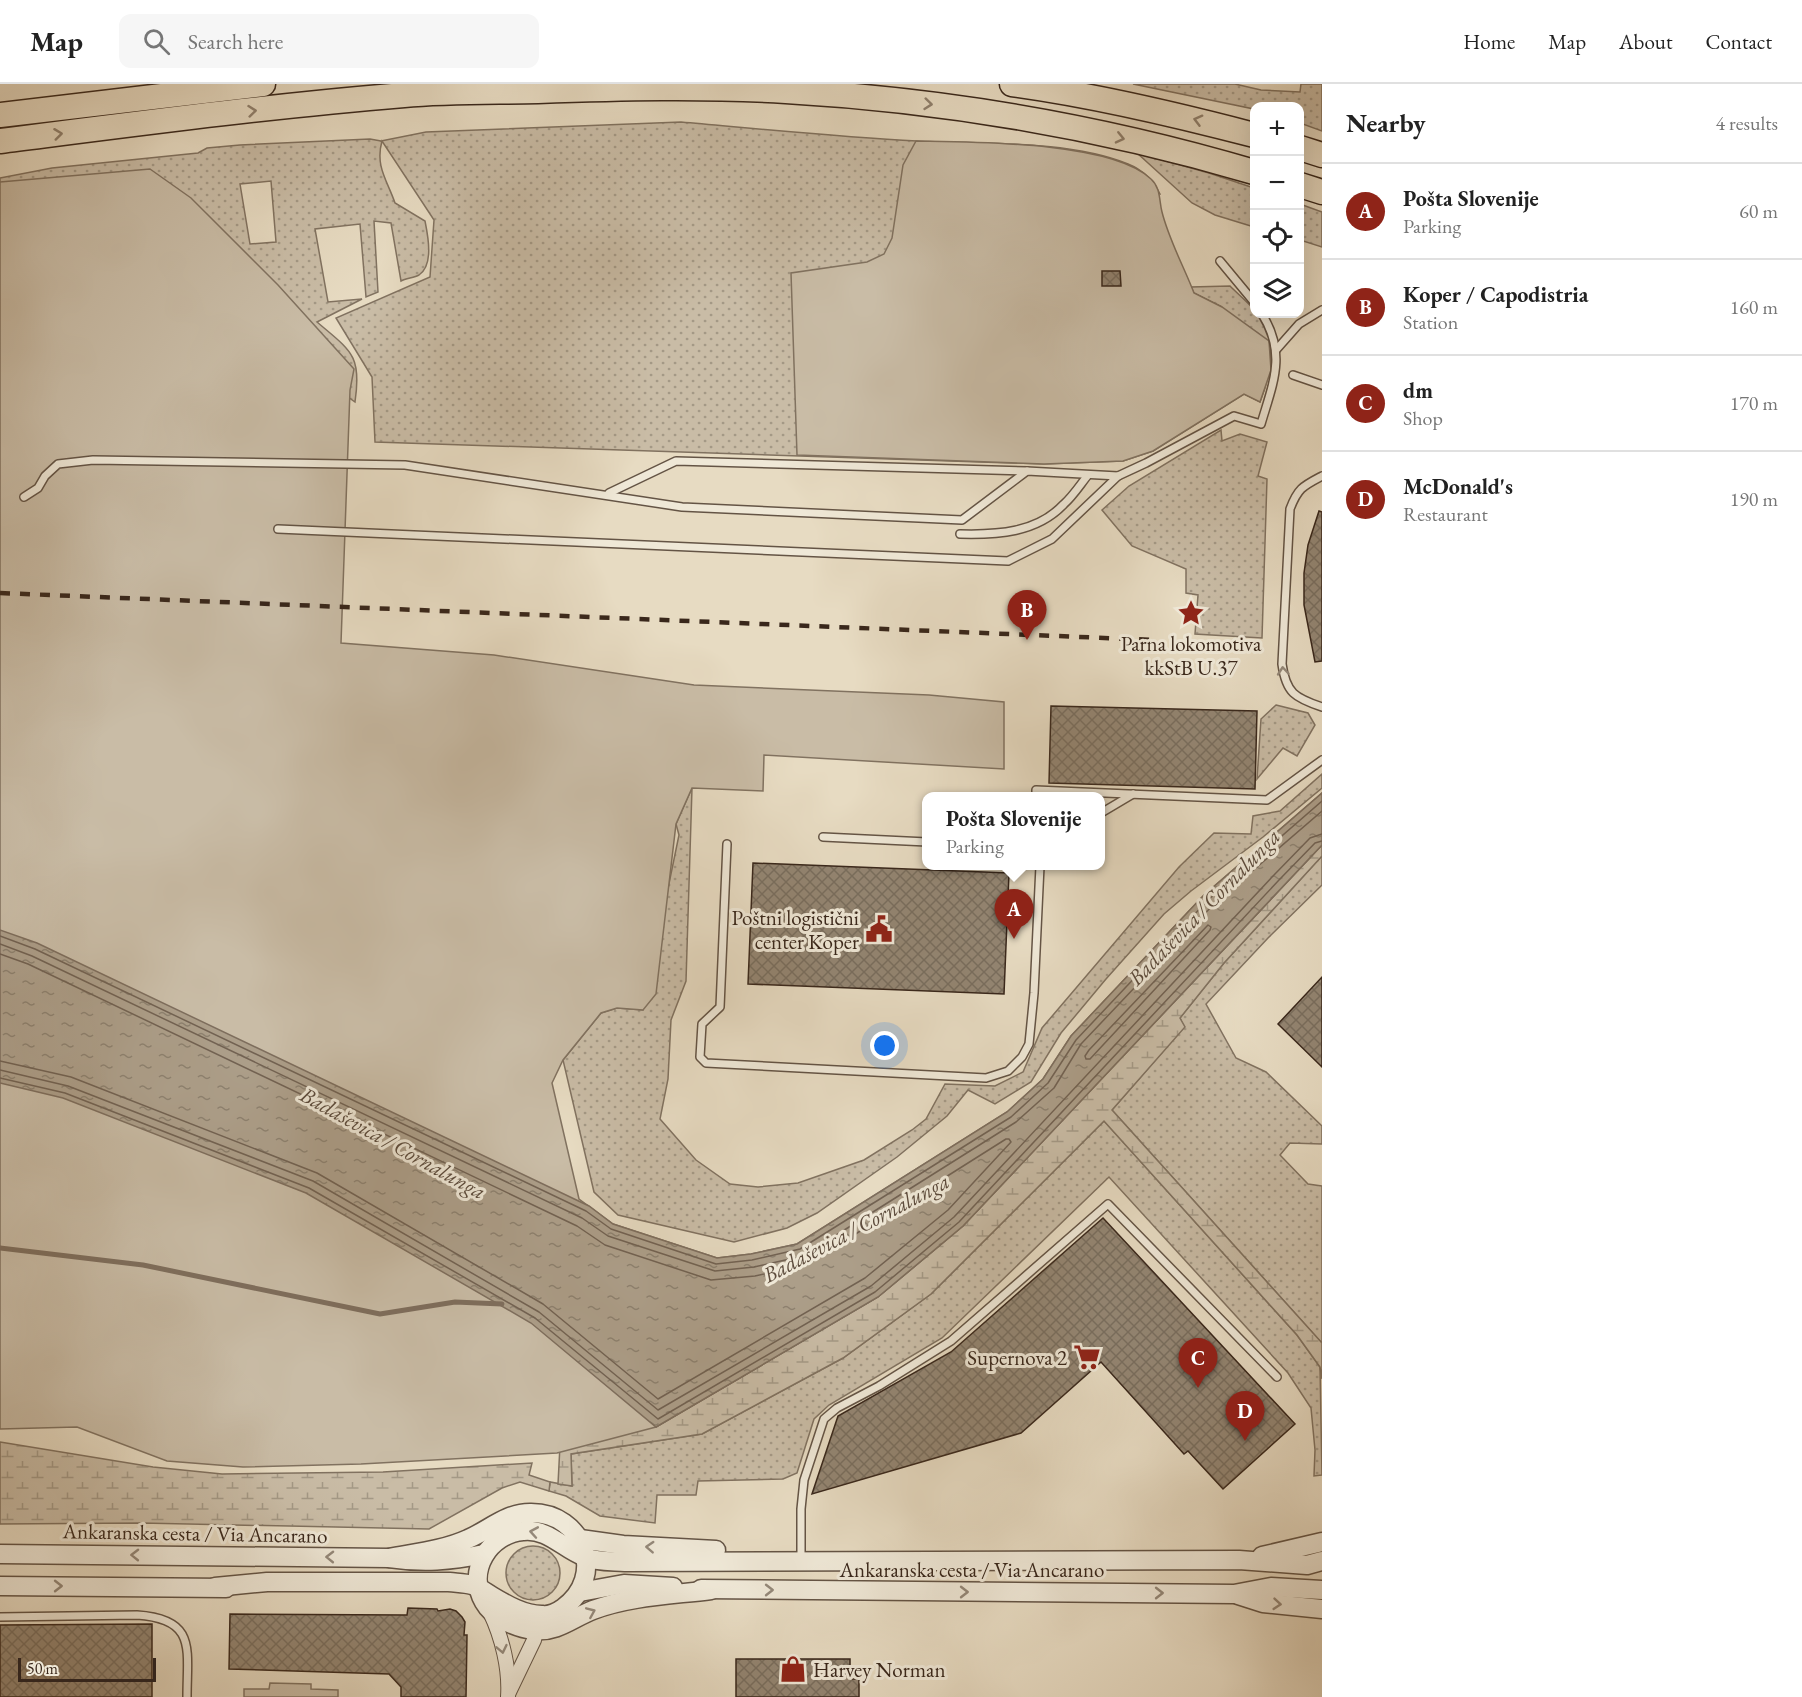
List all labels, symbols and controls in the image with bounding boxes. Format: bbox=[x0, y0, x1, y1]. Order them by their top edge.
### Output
search box bbox=[119, 14, 539, 68]
text: Map bbox=[30, 23, 83, 59]
icon: search bbox=[140, 25, 173, 58]
text: Search here bbox=[188, 27, 283, 56]
text: Home bbox=[1463, 28, 1515, 55]
text: Map bbox=[1548, 28, 1586, 55]
text: About bbox=[1619, 28, 1672, 55]
text: Contact bbox=[1705, 28, 1772, 55]
one-way arrow bbox=[924, 97, 933, 110]
map controls bbox=[1250, 102, 1304, 318]
button: + bbox=[1250, 102, 1304, 156]
one-way arrow bbox=[247, 105, 256, 118]
text: Nearby bbox=[1346, 106, 1426, 140]
text: 4 results bbox=[1715, 110, 1778, 136]
one-way arrow bbox=[1193, 115, 1203, 128]
one-way arrow bbox=[53, 128, 63, 140]
one-way arrow bbox=[1115, 130, 1125, 143]
button: − bbox=[1250, 156, 1304, 210]
text: Pošta Slovenije bbox=[1403, 184, 1539, 213]
text: A bbox=[1358, 198, 1373, 224]
text: 60 m bbox=[1739, 198, 1778, 224]
button: locate bbox=[1250, 210, 1304, 264]
text: Parking bbox=[1403, 213, 1461, 239]
button: layers bbox=[1250, 264, 1304, 318]
text: Koper / Capodistria bbox=[1403, 280, 1588, 309]
text: B bbox=[1359, 294, 1372, 320]
text: 160 m bbox=[1730, 294, 1778, 320]
text: Station bbox=[1403, 309, 1458, 335]
text: dm bbox=[1403, 376, 1433, 405]
text: C bbox=[1358, 390, 1373, 416]
text: 170 m bbox=[1730, 390, 1778, 416]
text: Shop bbox=[1403, 405, 1443, 431]
text: McDonald's bbox=[1403, 472, 1513, 501]
text: D bbox=[1358, 486, 1373, 512]
text: 190 m bbox=[1730, 486, 1778, 512]
text: Restaurant bbox=[1403, 501, 1488, 527]
pin: B bbox=[1008, 590, 1046, 640]
place icon: Parna lokomotiva kkStB U.37 bbox=[1176, 598, 1206, 628]
place label: Parna lokomotiva kkStB U.37 bbox=[1121, 630, 1262, 681]
one-way arrow bbox=[1277, 666, 1290, 675]
popup bbox=[922, 792, 1105, 870]
text: Pošta Slovenije bbox=[946, 804, 1081, 833]
water label: Badaševica / Cornalunga bbox=[1121, 822, 1287, 992]
text: Parking bbox=[946, 833, 1004, 859]
pin: A bbox=[994, 890, 1034, 939]
place label: Poštni logistični center Koper bbox=[732, 904, 859, 955]
public building icon: Poštni logistični center Koper bbox=[864, 914, 894, 944]
your location bbox=[870, 1031, 899, 1060]
water label: Badaševica / Cornalunga bbox=[294, 1080, 491, 1206]
water label: Badaševica / Cornalunga bbox=[757, 1166, 954, 1290]
pin: C bbox=[1178, 1338, 1218, 1388]
supermarket icon: Supernova 2 bbox=[1072, 1342, 1102, 1372]
place label: Supernova 2 bbox=[967, 1344, 1067, 1371]
pin: D bbox=[1226, 1392, 1264, 1441]
street label: Ankaranska cesta / Via Ancarano bbox=[61, 1517, 328, 1549]
one-way arrow bbox=[530, 1527, 539, 1539]
one-way arrow bbox=[646, 1540, 655, 1553]
one-way arrow bbox=[131, 1549, 140, 1562]
one-way arrow bbox=[326, 1551, 335, 1563]
street label: Ankaranska cesta / Via Ancarano bbox=[839, 1556, 1104, 1583]
one-way arrow bbox=[54, 1580, 63, 1592]
one-way arrow bbox=[765, 1584, 774, 1596]
one-way arrow bbox=[960, 1586, 969, 1598]
one-way arrow bbox=[1155, 1587, 1164, 1599]
one-way arrow bbox=[1273, 1597, 1282, 1610]
one-way arrow bbox=[584, 1607, 595, 1619]
one-way arrow bbox=[495, 1644, 508, 1654]
shop icon: Harvey Norman bbox=[778, 1654, 808, 1684]
scale bar bbox=[18, 1655, 156, 1682]
place label: Harvey Norman bbox=[813, 1656, 946, 1683]
text: 50 m bbox=[27, 1658, 58, 1679]

